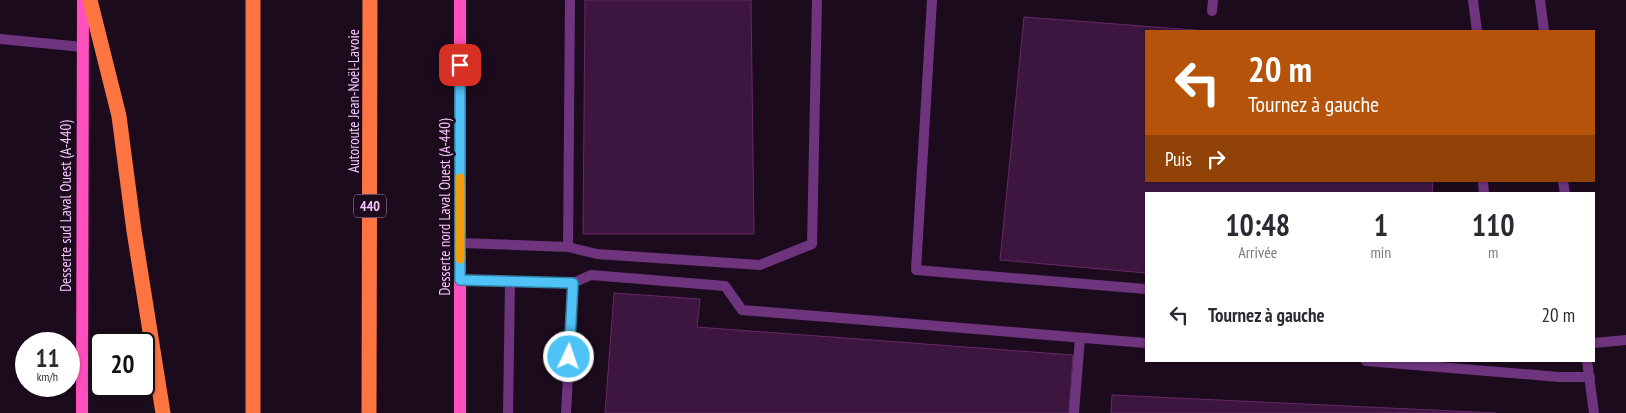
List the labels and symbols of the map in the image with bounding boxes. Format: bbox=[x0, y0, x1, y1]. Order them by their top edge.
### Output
street label: Autoroute Jean-Noël-Lavoie bbox=[344, 29, 363, 173]
pin bbox=[439, 44, 481, 86]
street label: Desserte nord Laval Ouest (A-440) bbox=[435, 118, 454, 296]
street label: Desserte sud Laval Ouest (A-440) bbox=[56, 120, 75, 292]
road number: 440 bbox=[354, 195, 386, 218]
position arrow bbox=[542, 330, 594, 382]
speed limit sign: 20 bbox=[90, 332, 155, 397]

